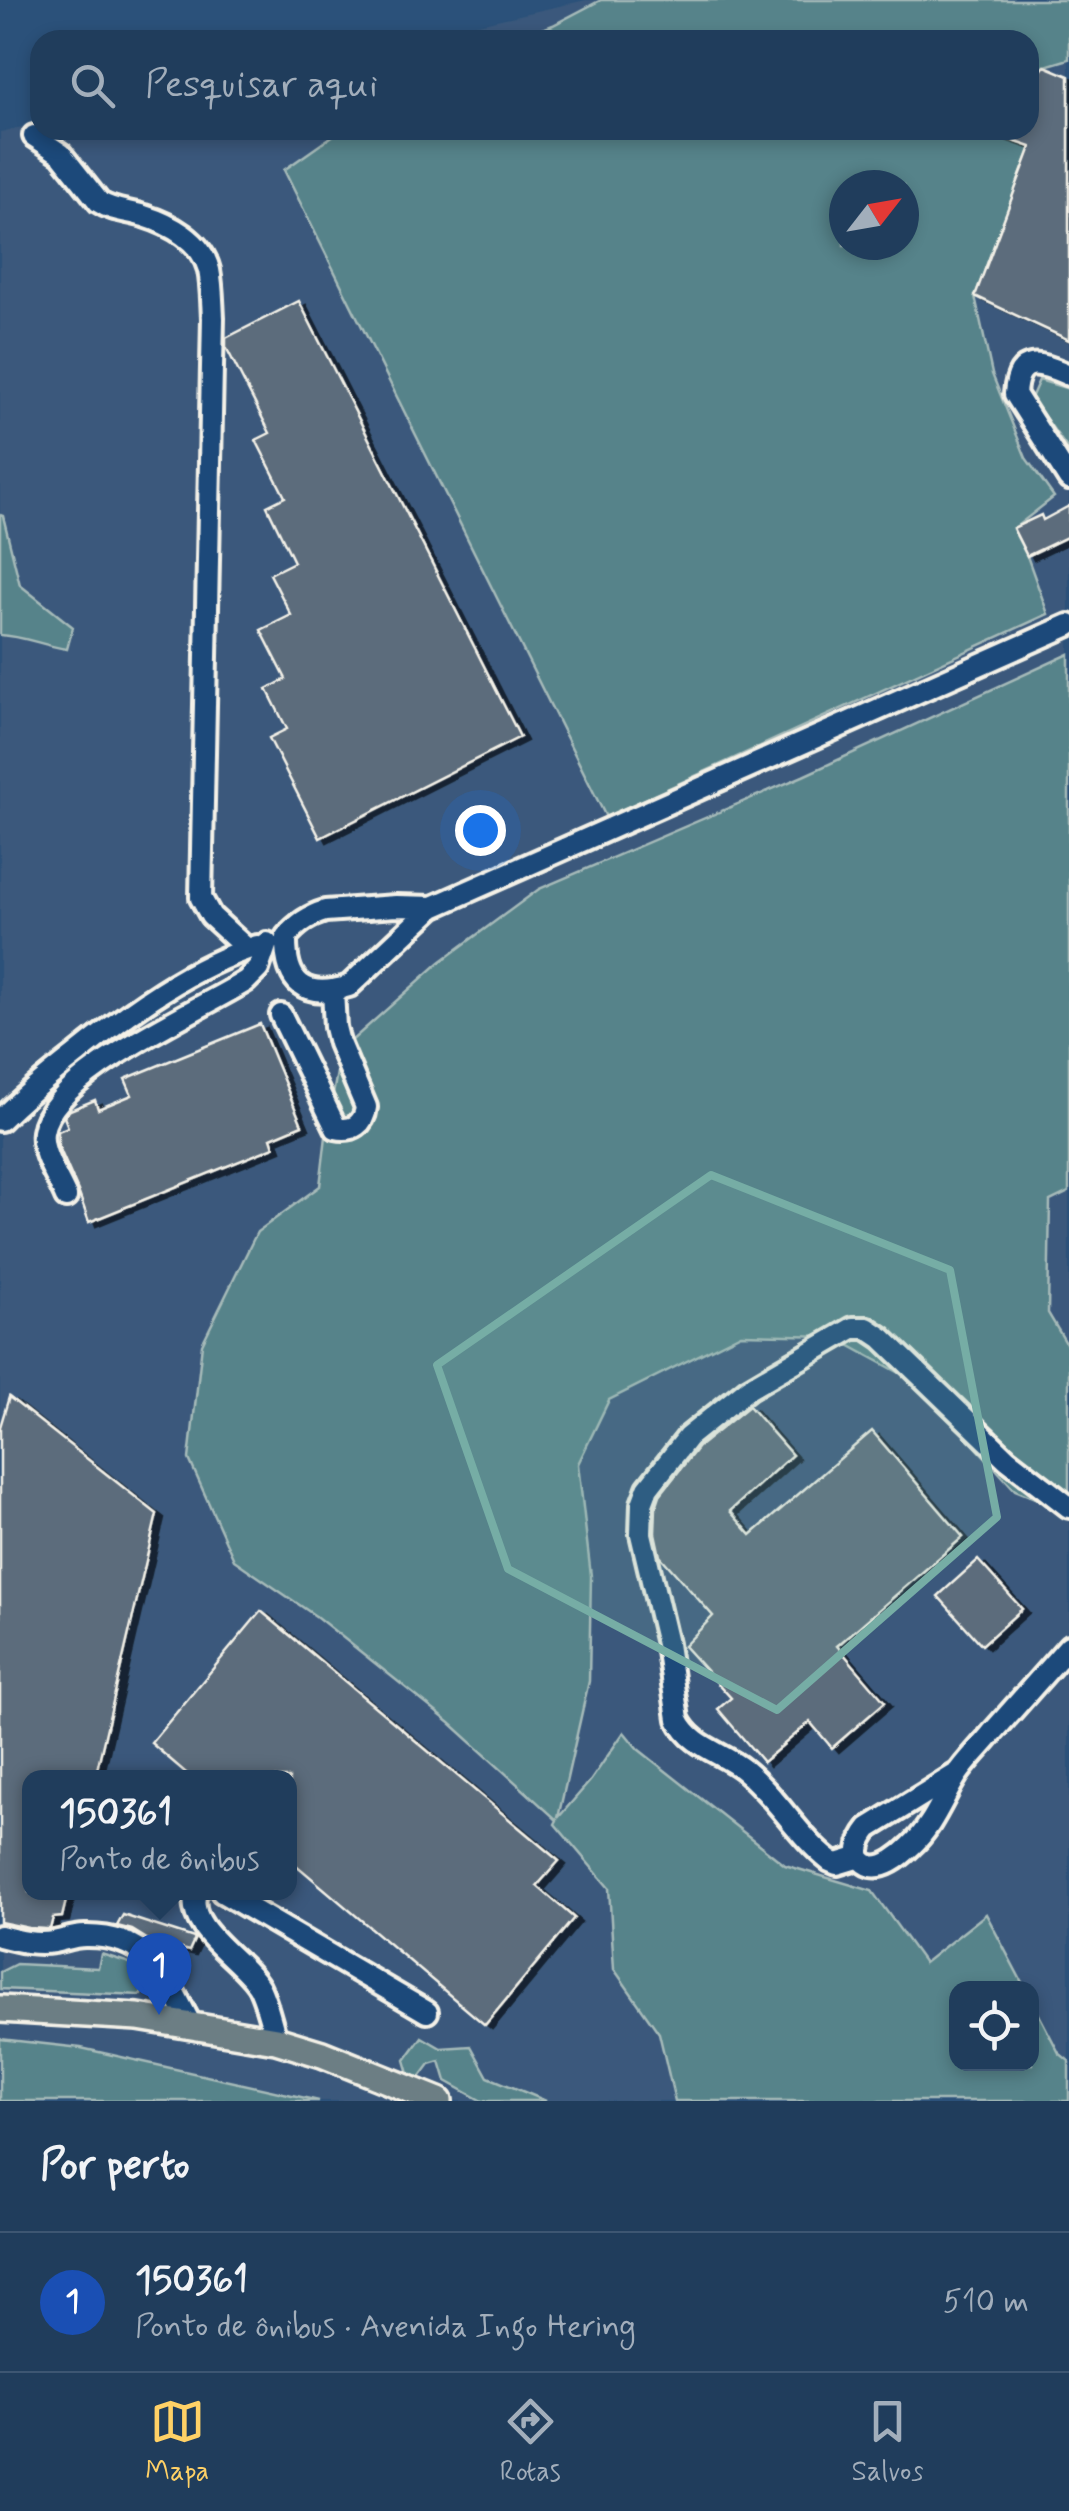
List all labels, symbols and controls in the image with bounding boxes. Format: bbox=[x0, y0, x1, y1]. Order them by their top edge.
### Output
search box bbox=[30, 30, 1039, 140]
icon: search bbox=[65, 58, 120, 113]
text: Pesquisar aqui bbox=[145, 61, 378, 110]
north arrow bbox=[829, 170, 919, 260]
your location bbox=[455, 805, 506, 856]
popup bbox=[22, 1770, 297, 1900]
text: 150361 bbox=[59, 1790, 172, 1839]
text: Ponto de ônibus bbox=[59, 1839, 260, 1881]
pin: 1 bbox=[126, 1932, 192, 2015]
map controls bbox=[949, 1981, 1039, 2071]
button: locate bbox=[949, 1981, 1039, 2071]
text: Por perto bbox=[40, 2139, 190, 2194]
text: 150361 bbox=[135, 2257, 248, 2306]
text: 1 bbox=[65, 2281, 80, 2323]
text: 510 m bbox=[943, 2281, 1029, 2323]
text: Ponto de ônibus · Avenida Ingo Hering bbox=[135, 2306, 636, 2348]
tab: Mapa bbox=[145, 2394, 209, 2491]
tab: Rotas bbox=[500, 2394, 561, 2491]
tab: Salvos bbox=[851, 2394, 924, 2491]

